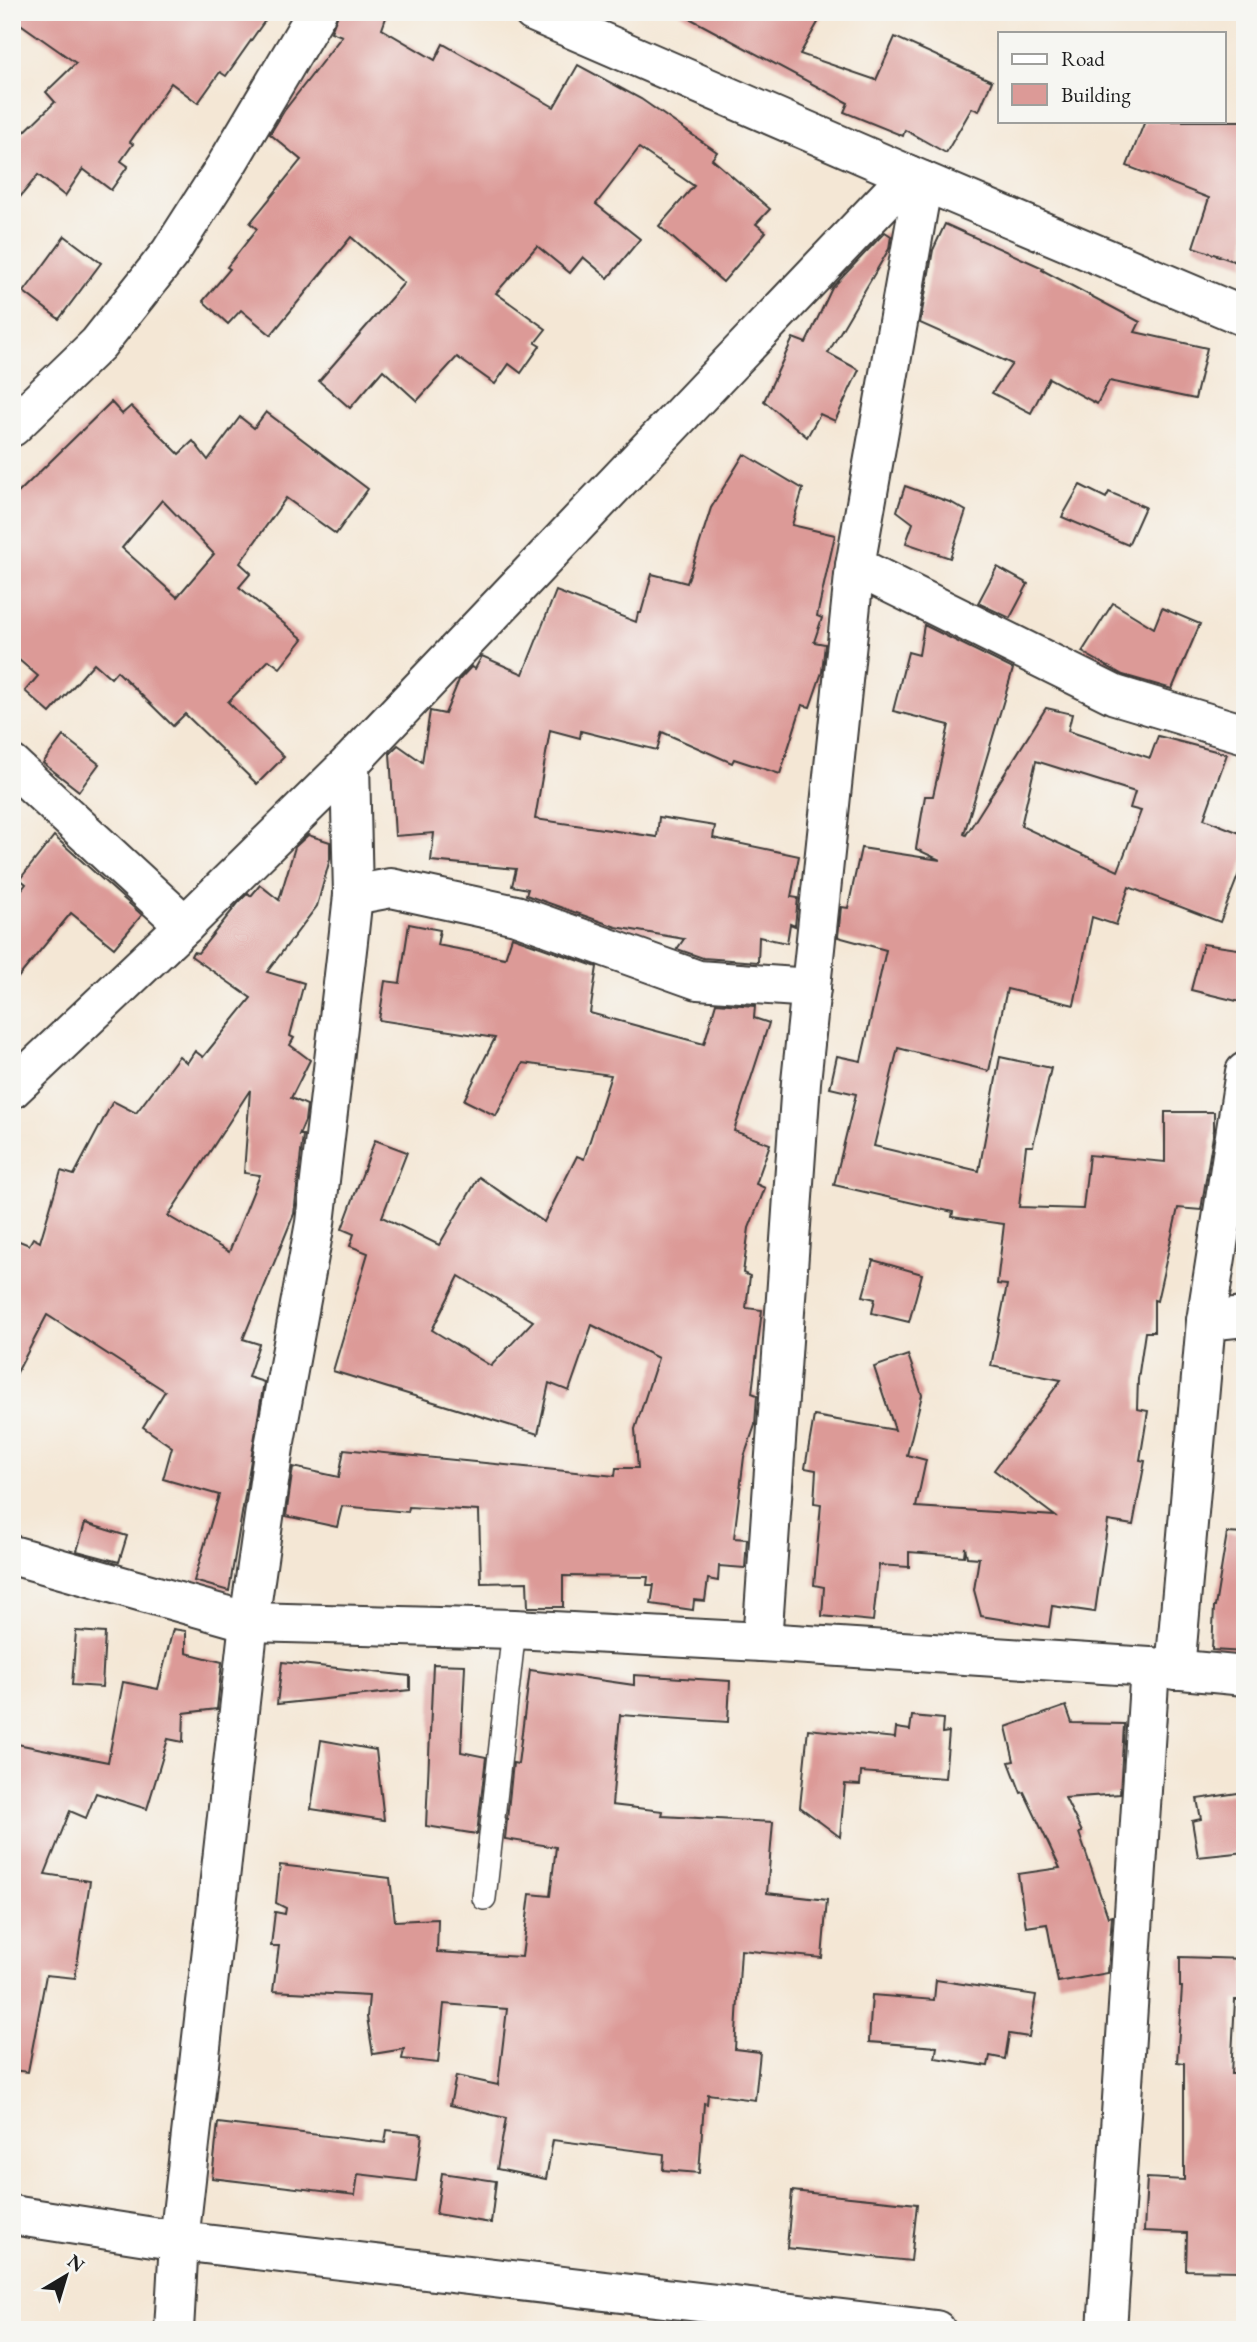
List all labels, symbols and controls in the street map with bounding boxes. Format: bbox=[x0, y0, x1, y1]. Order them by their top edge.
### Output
legend bbox=[998, 32, 1226, 122]
text: Road bbox=[1061, 45, 1105, 72]
text: Building bbox=[1061, 81, 1131, 108]
north arrow bbox=[32, 2240, 102, 2310]
text: N bbox=[62, 2248, 90, 2278]

